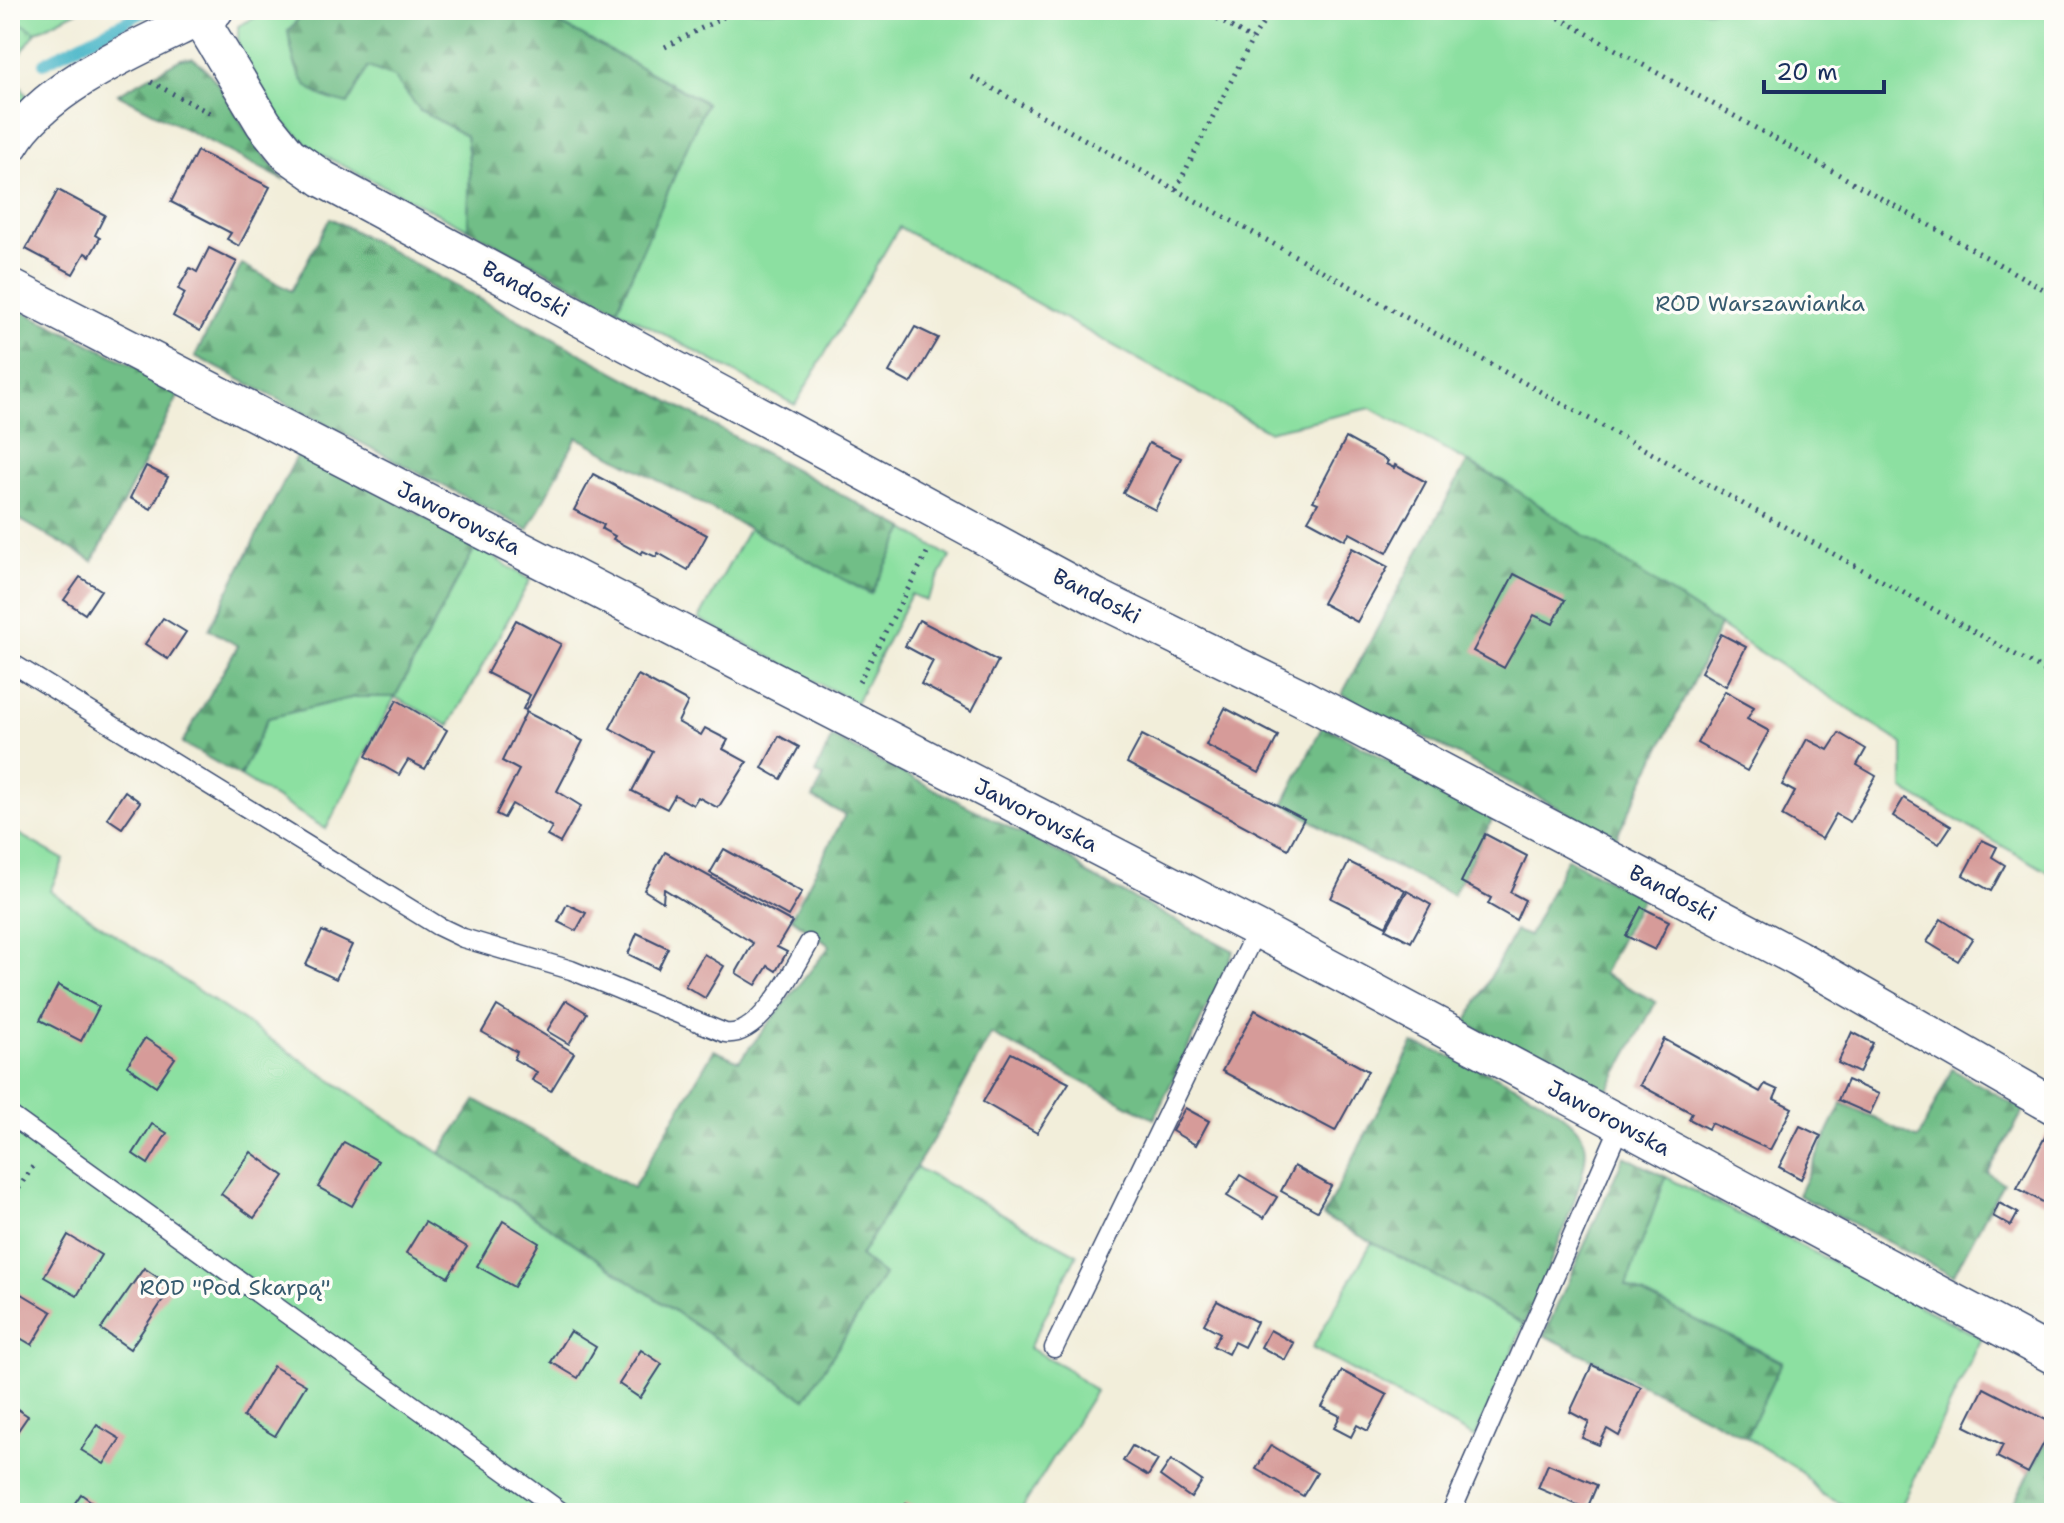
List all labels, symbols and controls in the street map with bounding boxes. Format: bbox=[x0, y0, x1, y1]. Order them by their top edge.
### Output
scale bar bbox=[1764, 44, 1884, 94]
text: 20 m bbox=[1776, 56, 1838, 88]
street label: Bandoski bbox=[477, 254, 575, 324]
park label: ROD Warszawianka bbox=[1655, 289, 1865, 318]
street label: Jaworowska bbox=[392, 474, 526, 562]
street label: Bandoski bbox=[1048, 561, 1146, 631]
street label: Jaworowska bbox=[969, 771, 1103, 859]
street label: Bandoski bbox=[1624, 858, 1722, 928]
street label: Jaworowska bbox=[1542, 1073, 1676, 1163]
park label: ROD "Pod Skarpą" bbox=[139, 1273, 331, 1302]

